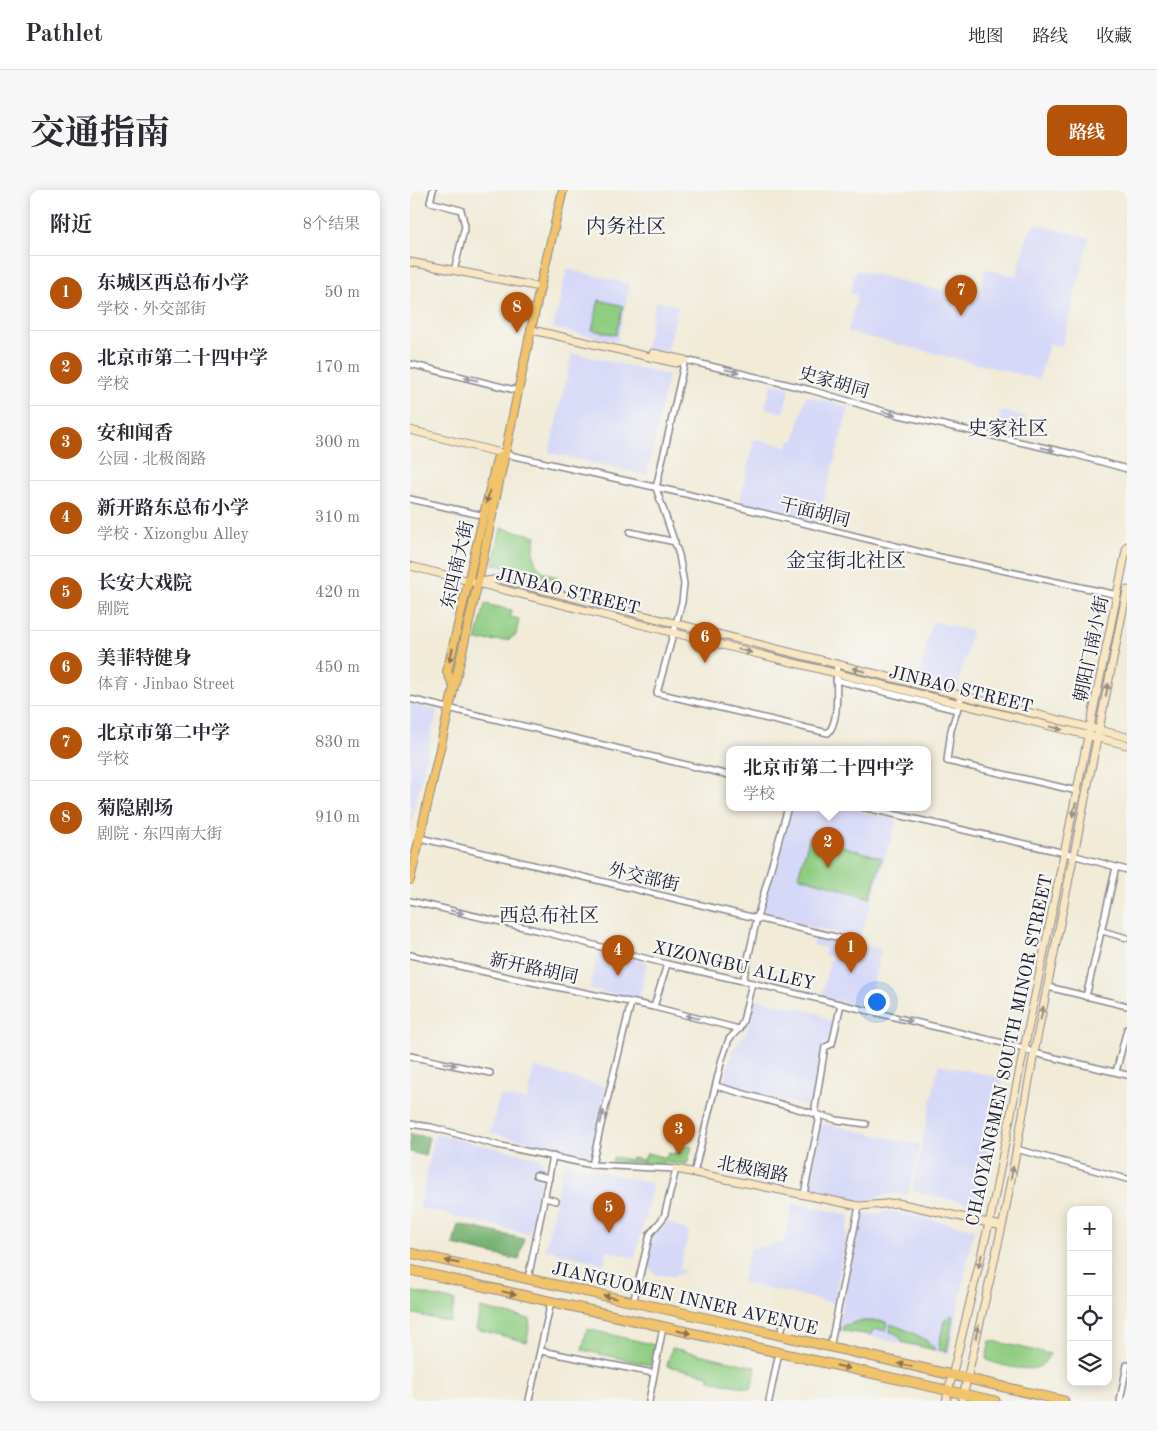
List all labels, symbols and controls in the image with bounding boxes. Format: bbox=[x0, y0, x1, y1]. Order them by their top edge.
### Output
text: Pathlet bbox=[25, 23, 103, 47]
text: 地图 bbox=[968, 28, 1004, 46]
text: 路线 bbox=[1032, 28, 1068, 46]
text: 收藏 bbox=[1096, 28, 1132, 46]
button: 路线 bbox=[1047, 105, 1127, 156]
text: 交通指南 bbox=[30, 117, 170, 152]
text: 附近 bbox=[50, 215, 92, 236]
district label: 内务社区 bbox=[586, 216, 666, 238]
text: 8个结果 bbox=[303, 217, 360, 233]
text: 东城区西总布小学 bbox=[97, 275, 249, 294]
pin: 7 bbox=[945, 275, 977, 316]
text: 1 bbox=[61, 285, 71, 301]
text: 50 m bbox=[324, 285, 360, 301]
pin: 8 bbox=[501, 292, 533, 333]
text: 学校 · 外交部街 bbox=[97, 302, 206, 318]
text: 北京市第二十四中学 bbox=[97, 350, 268, 369]
text: 2 bbox=[61, 360, 71, 376]
text: 170 m bbox=[315, 360, 360, 376]
street label: 史家胡同 bbox=[797, 362, 871, 402]
one-way arrow bbox=[725, 367, 740, 375]
one-way arrow bbox=[464, 375, 479, 383]
text: 学校 bbox=[97, 377, 129, 393]
one-way arrow bbox=[882, 409, 897, 417]
district label: 史家社区 bbox=[968, 418, 1048, 440]
text: 安和闻香 bbox=[97, 425, 173, 444]
text: 3 bbox=[61, 435, 71, 451]
text: 300 m bbox=[315, 435, 360, 451]
one-way arrow bbox=[1040, 445, 1055, 453]
text: 公园 · 北极阁路 bbox=[97, 452, 206, 468]
one-way arrow bbox=[484, 489, 492, 504]
street label: 干面胡同 bbox=[778, 494, 852, 530]
text: 新开路东总布小学 bbox=[97, 500, 249, 519]
text: 4 bbox=[61, 510, 71, 526]
text: 310 m bbox=[315, 510, 360, 526]
street label: 东四南大街 bbox=[437, 519, 477, 611]
text: 学校 · Xizongbu Alley bbox=[97, 527, 249, 543]
district label: 金宝街北社区 bbox=[786, 550, 906, 572]
street label: JINBAO STREET bbox=[494, 565, 641, 619]
text: 长安大戏院 bbox=[97, 575, 192, 594]
text: 5 bbox=[61, 585, 71, 601]
text: 420 m bbox=[315, 585, 360, 601]
street label: 朝阳门南小街 bbox=[1070, 594, 1112, 704]
text: 剧院 bbox=[97, 602, 129, 618]
pin: 6 bbox=[689, 622, 721, 663]
one-way arrow bbox=[738, 647, 753, 655]
one-way arrow bbox=[447, 648, 455, 663]
text: 美菲特健身 bbox=[97, 650, 192, 669]
text: 6 bbox=[61, 660, 71, 676]
text: 450 m bbox=[315, 660, 360, 676]
street label: JINBAO STREET bbox=[887, 663, 1034, 717]
one-way arrow bbox=[851, 666, 866, 674]
text: 体育 · Jinbao Street bbox=[97, 677, 235, 693]
one-way arrow bbox=[1103, 682, 1111, 697]
one-way arrow bbox=[1048, 724, 1063, 732]
text: 北京市第二中学 bbox=[97, 725, 230, 744]
text: 7 bbox=[61, 735, 71, 751]
text: 830 m bbox=[315, 735, 360, 751]
popup bbox=[726, 746, 931, 811]
text: 学校 bbox=[97, 752, 129, 768]
text: 北京市第二十四中学 bbox=[743, 760, 914, 779]
text: 学校 bbox=[743, 787, 775, 803]
text: 菊隐剧场 bbox=[97, 800, 173, 819]
one-way arrow bbox=[1069, 803, 1077, 819]
text: 8 bbox=[61, 810, 71, 826]
text: 910 m bbox=[315, 810, 360, 826]
text: 剧院 · 东四南大街 bbox=[97, 827, 222, 843]
pin: 2 bbox=[812, 827, 844, 868]
street label: 外交部街 bbox=[607, 859, 681, 895]
street label: CHAOYANGMEN SOUTH MINOR STREET bbox=[964, 873, 1056, 1228]
district label: 西总布社区 bbox=[499, 904, 599, 927]
one-way arrow bbox=[450, 908, 465, 916]
pin: 1 bbox=[835, 932, 867, 973]
pin: 4 bbox=[602, 935, 634, 976]
street label: XIZONGBU ALLEY bbox=[651, 939, 817, 993]
street label: 新开路胡同 bbox=[488, 949, 580, 987]
your location bbox=[864, 989, 890, 1015]
one-way arrow bbox=[1038, 1006, 1046, 1021]
one-way arrow bbox=[685, 1013, 700, 1021]
one-way arrow bbox=[897, 1016, 912, 1024]
one-way arrow bbox=[443, 1061, 459, 1069]
one-way arrow bbox=[599, 1110, 607, 1125]
pin: 3 bbox=[663, 1114, 695, 1155]
street label: 北极阁路 bbox=[716, 1152, 790, 1186]
one-way arrow bbox=[1009, 1165, 1017, 1181]
pin: 5 bbox=[593, 1192, 625, 1233]
map controls bbox=[1067, 1206, 1112, 1386]
button: + bbox=[1067, 1206, 1112, 1251]
button: − bbox=[1067, 1251, 1112, 1296]
one-way arrow bbox=[976, 1253, 984, 1268]
one-way arrow bbox=[444, 1258, 459, 1266]
street label: JIANGUOMEN INNER AVENUE bbox=[550, 1260, 820, 1338]
one-way arrow bbox=[501, 1289, 516, 1297]
one-way arrow bbox=[603, 1293, 618, 1301]
button: locate bbox=[1067, 1296, 1112, 1341]
one-way arrow bbox=[973, 1324, 981, 1339]
one-way arrow bbox=[677, 1328, 693, 1336]
button: layers bbox=[1067, 1341, 1112, 1386]
one-way arrow bbox=[897, 1361, 912, 1369]
one-way arrow bbox=[836, 1363, 851, 1371]

